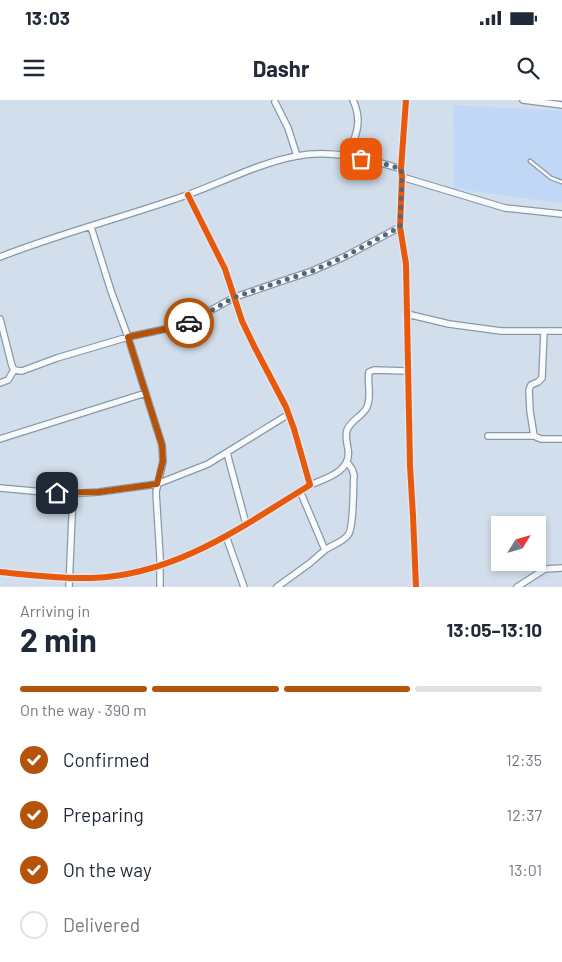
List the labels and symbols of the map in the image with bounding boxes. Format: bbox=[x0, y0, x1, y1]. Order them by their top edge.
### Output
pin bbox=[340, 138, 382, 180]
courier bbox=[164, 298, 214, 348]
pin bbox=[36, 472, 78, 514]
north arrow bbox=[491, 516, 546, 571]

